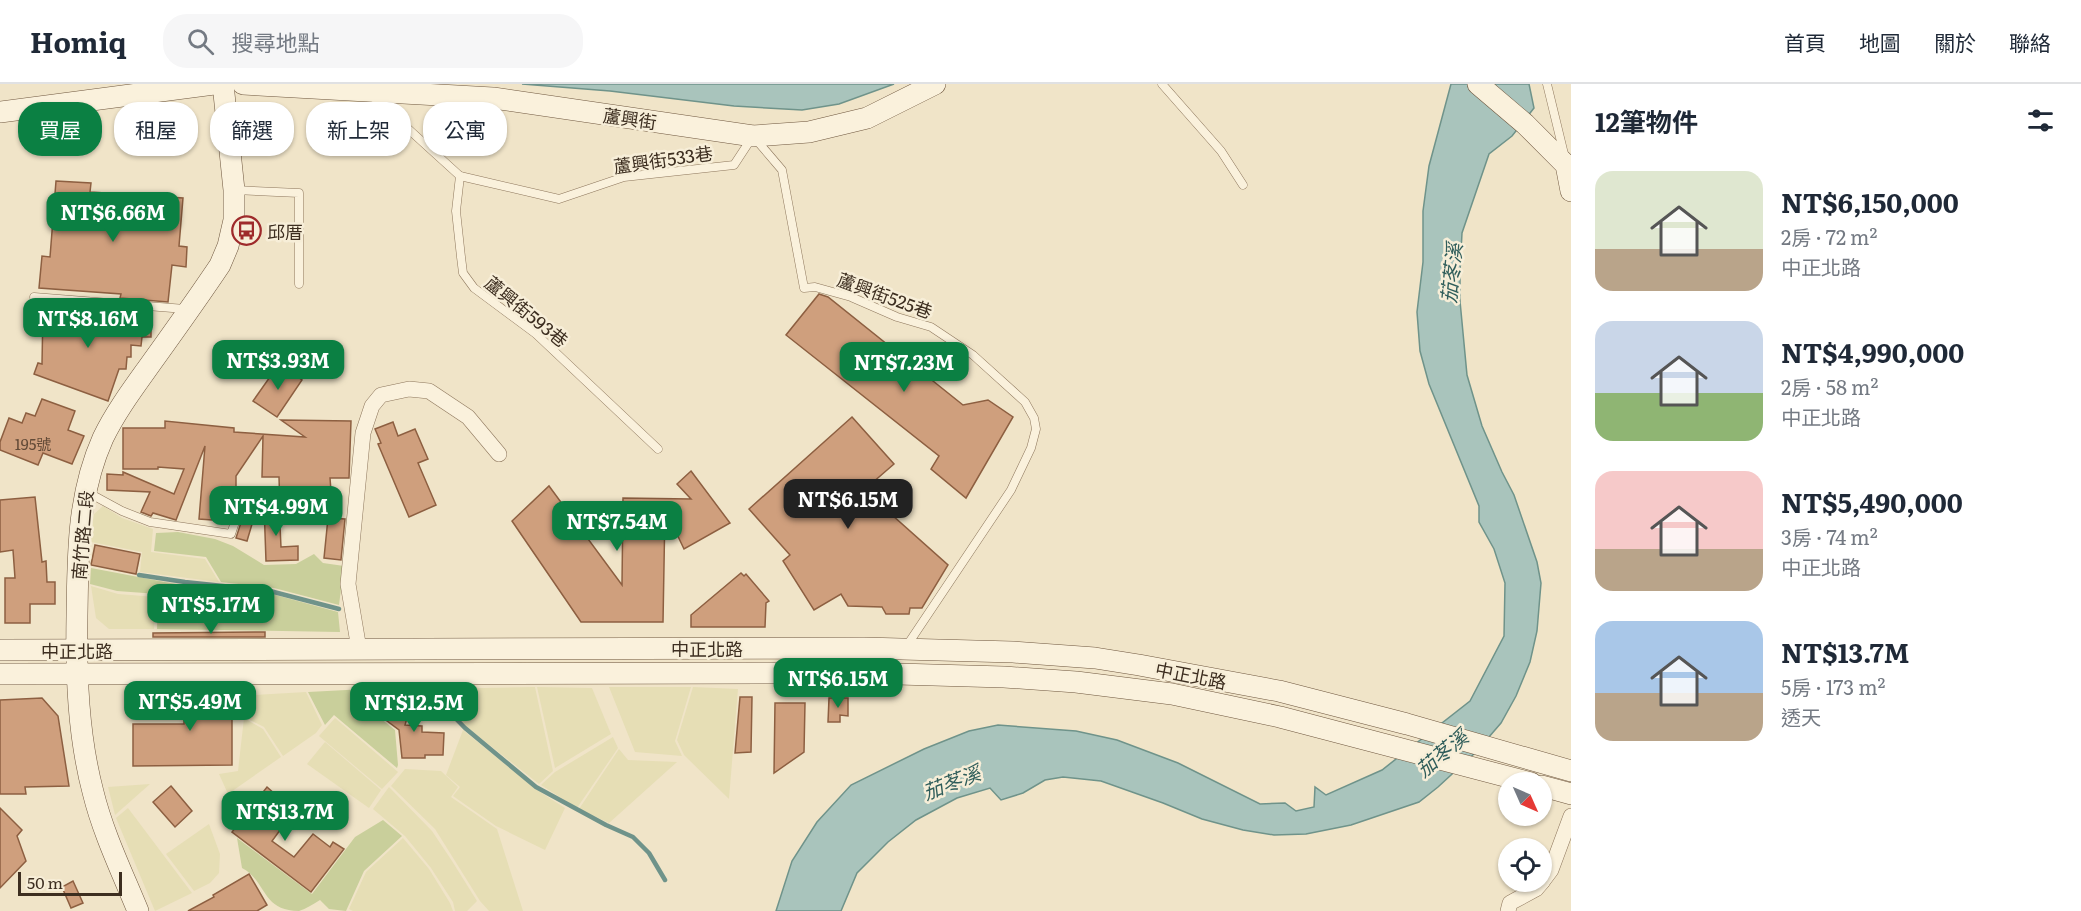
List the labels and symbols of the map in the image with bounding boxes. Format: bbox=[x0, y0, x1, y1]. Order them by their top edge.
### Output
street label: 蘆興街 bbox=[601, 101, 659, 135]
street label: 蘆興街533巷 bbox=[612, 139, 714, 179]
pin: NT$6.66M bbox=[51, 192, 175, 243]
bus stop icon: 邱厝 bbox=[230, 215, 262, 247]
place label: 邱厝 bbox=[267, 218, 303, 245]
water label: 茄苳溪 bbox=[1432, 239, 1468, 304]
street label: 蘆興街525巷 bbox=[834, 265, 936, 325]
street label: 蘆興街593巷 bbox=[480, 269, 574, 353]
pin: NT$8.16M bbox=[26, 298, 150, 349]
pin: NT$3.93M bbox=[216, 340, 340, 391]
pin: NT$7.23M bbox=[842, 342, 966, 393]
house number: 195號 bbox=[15, 432, 51, 455]
pin: NT$6.15M bbox=[786, 479, 910, 530]
pin: NT$4.99M bbox=[214, 486, 338, 537]
street label: 南竹路二段 bbox=[65, 489, 99, 581]
pin: NT$7.54M bbox=[555, 501, 679, 552]
pin: NT$5.17M bbox=[149, 584, 273, 635]
street label: 中正北路 bbox=[671, 635, 743, 662]
street label: 中正北路 bbox=[41, 637, 113, 664]
street label: 中正北路 bbox=[1153, 655, 1229, 695]
pin: NT$6.15M bbox=[776, 658, 900, 709]
pin: NT$5.49M bbox=[128, 681, 252, 732]
pin: NT$12.5M bbox=[352, 682, 476, 733]
water label: 茄苳溪 bbox=[1408, 719, 1476, 783]
water label: 茄苳溪 bbox=[918, 755, 987, 806]
north arrow bbox=[1498, 772, 1552, 826]
pin: NT$13.7M bbox=[223, 791, 347, 842]
scale bar bbox=[18, 869, 122, 896]

